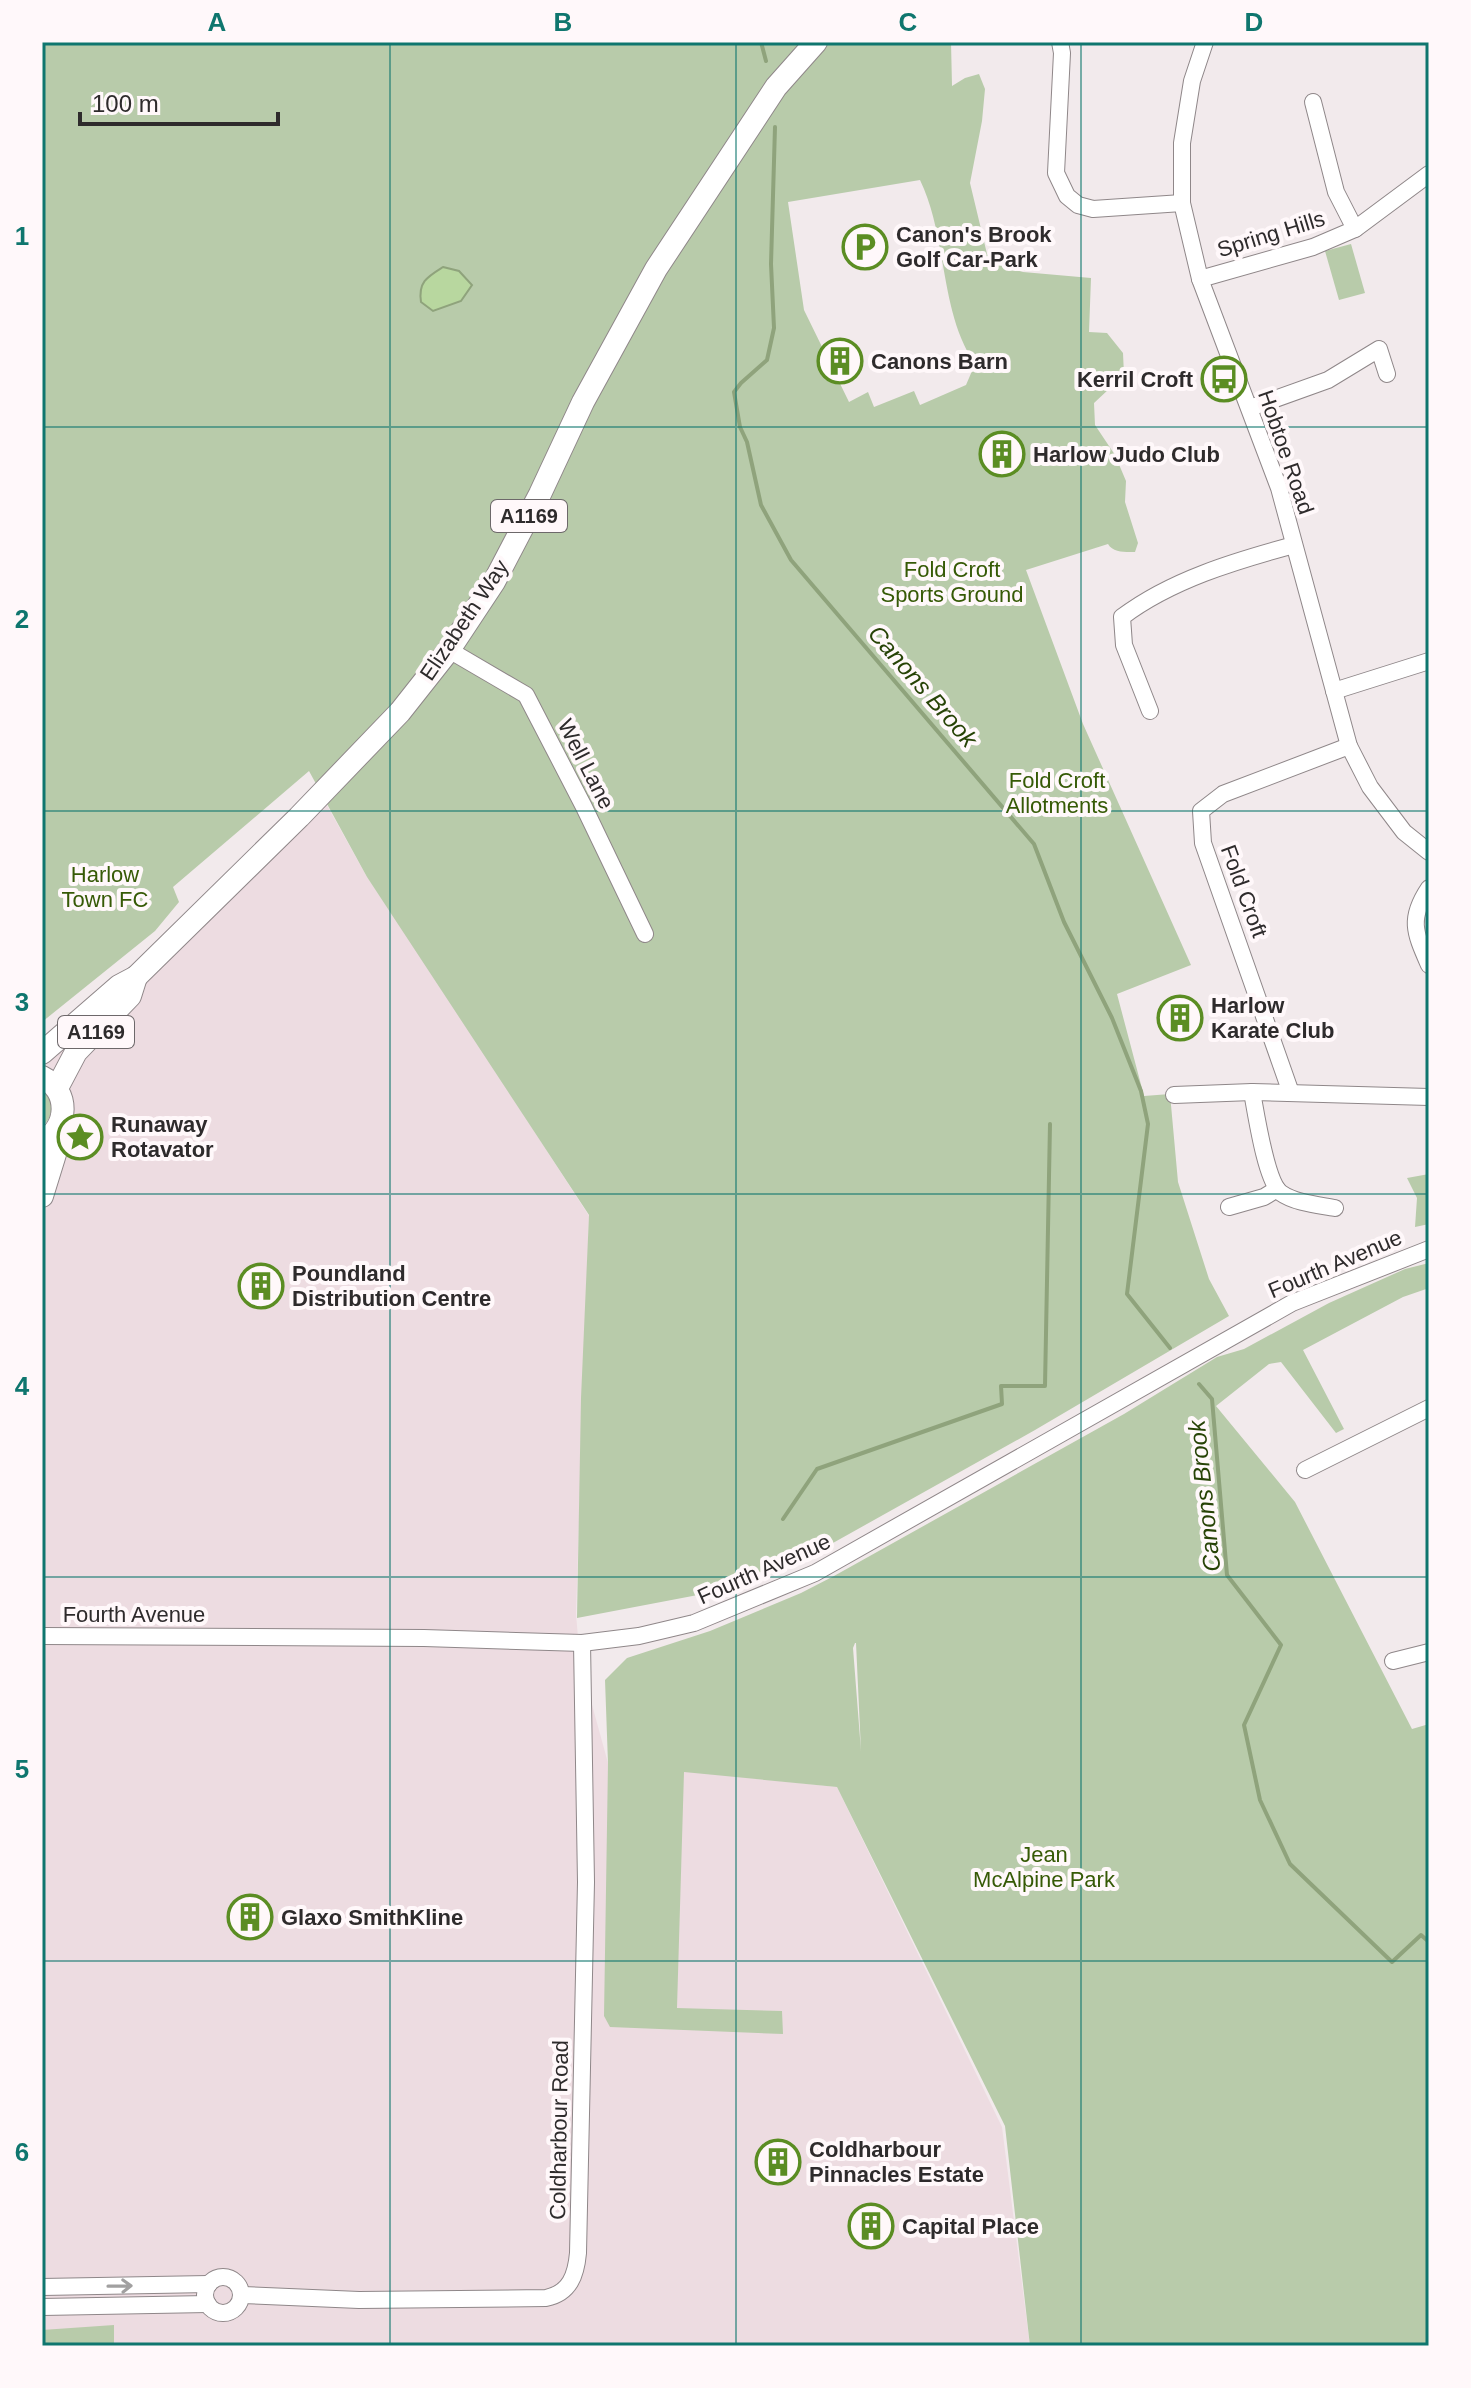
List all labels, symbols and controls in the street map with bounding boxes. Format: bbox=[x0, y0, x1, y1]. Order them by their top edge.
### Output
text: A bbox=[208, 7, 227, 37]
text: B bbox=[554, 7, 572, 37]
text: C bbox=[899, 7, 918, 37]
text: D bbox=[1245, 7, 1263, 37]
scale bar bbox=[80, 76, 278, 126]
text: 100 m bbox=[92, 90, 159, 117]
street label: Spring Hills bbox=[1214, 206, 1328, 262]
text: 1 bbox=[15, 221, 29, 251]
place label: Canon's Brook Golf Car-Park bbox=[896, 222, 1052, 272]
parking icon: Canon's Brook Golf Car-Park bbox=[841, 223, 889, 271]
building icon: Canons Barn bbox=[816, 337, 864, 385]
place label: Canons Barn bbox=[871, 349, 1008, 374]
bus stop icon: Kerril Croft bbox=[1200, 355, 1248, 403]
place label: Kerril Croft bbox=[1077, 367, 1194, 392]
street label: Hobtoe Road bbox=[1253, 387, 1319, 517]
building icon: Harlow Judo Club bbox=[978, 430, 1026, 478]
place label: Harlow Judo Club bbox=[1033, 442, 1220, 467]
road number: A1169 bbox=[491, 500, 567, 532]
street label: Elizabeth Way bbox=[415, 555, 513, 685]
park label: Fold Croft Sports Ground bbox=[880, 557, 1024, 607]
text: 2 bbox=[15, 604, 29, 634]
water label: Canons Brook bbox=[863, 620, 984, 754]
street label: Well Lane bbox=[553, 715, 619, 813]
park label: Fold Croft Allotments bbox=[1006, 768, 1108, 818]
street label: Fold Croft bbox=[1216, 841, 1272, 941]
park label: Harlow Town FC bbox=[62, 862, 149, 912]
text: 3 bbox=[15, 987, 29, 1017]
place label: Harlow Karate Club bbox=[1211, 993, 1334, 1043]
building icon: Harlow Karate Club bbox=[1156, 994, 1204, 1042]
road number: A1169 bbox=[58, 1016, 134, 1048]
place label: Runaway Rotavator bbox=[111, 1112, 214, 1162]
place icon: Runaway Rotavator bbox=[56, 1113, 104, 1161]
street label: Fourth Avenue bbox=[1264, 1225, 1406, 1303]
place label: Poundland Distribution Centre bbox=[292, 1261, 491, 1311]
building icon: Poundland Distribution Centre bbox=[237, 1262, 285, 1310]
text: 4 bbox=[15, 1371, 30, 1401]
water label: Canons Brook bbox=[1182, 1417, 1225, 1573]
street label: Fourth Avenue bbox=[694, 1529, 834, 1609]
street label: Fourth Avenue bbox=[63, 1602, 205, 1627]
text: 5 bbox=[15, 1754, 29, 1784]
park label: Jean McAlpine Park bbox=[973, 1842, 1116, 1892]
building icon: Glaxo SmithKline bbox=[226, 1893, 274, 1941]
place label: Glaxo SmithKline bbox=[281, 1905, 463, 1930]
street label: Coldharbour Road bbox=[545, 2040, 573, 2220]
text: 6 bbox=[15, 2137, 29, 2167]
place label: Coldharbour Pinnacles Estate bbox=[809, 2137, 984, 2187]
building icon: Coldharbour Pinnacles Estate bbox=[754, 2138, 802, 2186]
building icon: Capital Place bbox=[847, 2202, 895, 2250]
place label: Capital Place bbox=[902, 2214, 1039, 2239]
one-way arrow bbox=[106, 2278, 133, 2293]

